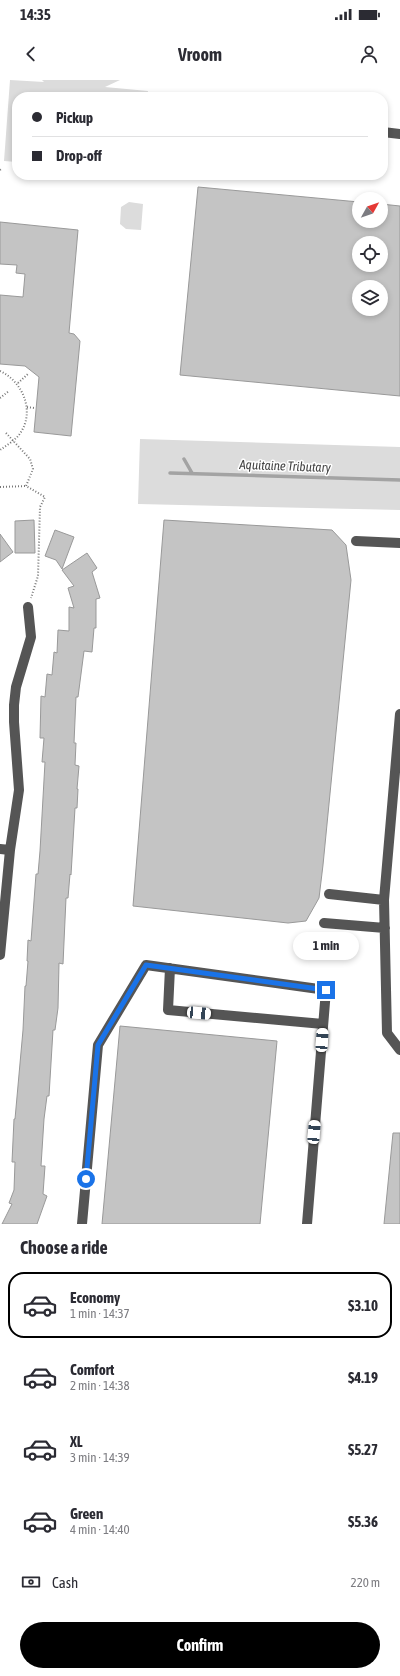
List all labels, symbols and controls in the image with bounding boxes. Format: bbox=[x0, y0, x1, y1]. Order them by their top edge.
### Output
text: 14:35 bbox=[20, 6, 51, 23]
icon: back bbox=[20, 43, 42, 65]
icon: person bbox=[358, 43, 380, 65]
text: Vroom bbox=[178, 44, 222, 65]
text: Pickup bbox=[56, 109, 93, 126]
text: Drop-off bbox=[56, 147, 102, 164]
north arrow bbox=[352, 192, 388, 228]
map controls bbox=[352, 192, 388, 316]
button: locate bbox=[352, 236, 388, 272]
button: layers bbox=[352, 280, 388, 316]
water label: Aquitaine Tributary bbox=[238, 457, 332, 475]
callout: 1 min bbox=[293, 932, 359, 960]
text: 1 min bbox=[313, 938, 339, 953]
route end bbox=[317, 981, 335, 999]
car bbox=[187, 1006, 211, 1020]
car bbox=[315, 1028, 329, 1052]
car bbox=[307, 1120, 321, 1144]
route start bbox=[77, 1170, 95, 1188]
text: Choose a ride bbox=[20, 1237, 108, 1258]
icon: car bbox=[22, 1287, 58, 1323]
text: Economy bbox=[70, 1289, 120, 1306]
text: $3.10 bbox=[348, 1297, 378, 1314]
text: 1 min · 14:37 bbox=[70, 1306, 130, 1321]
icon: car bbox=[22, 1359, 58, 1395]
text: Comfort bbox=[70, 1361, 114, 1378]
text: $4.19 bbox=[348, 1369, 378, 1386]
text: 2 min · 14:38 bbox=[70, 1378, 130, 1393]
icon: car bbox=[22, 1431, 58, 1467]
text: XL bbox=[70, 1433, 83, 1450]
text: $5.27 bbox=[348, 1441, 378, 1458]
text: 3 min · 14:39 bbox=[70, 1450, 130, 1465]
icon: car bbox=[22, 1503, 58, 1539]
text: Green bbox=[70, 1505, 103, 1522]
text: $5.36 bbox=[348, 1513, 378, 1530]
text: 4 min · 14:40 bbox=[70, 1522, 130, 1537]
icon: cash bbox=[20, 1571, 42, 1593]
text: Cash bbox=[52, 1574, 78, 1591]
text: 220 m bbox=[351, 1575, 380, 1590]
button: Confirm bbox=[20, 1622, 380, 1668]

